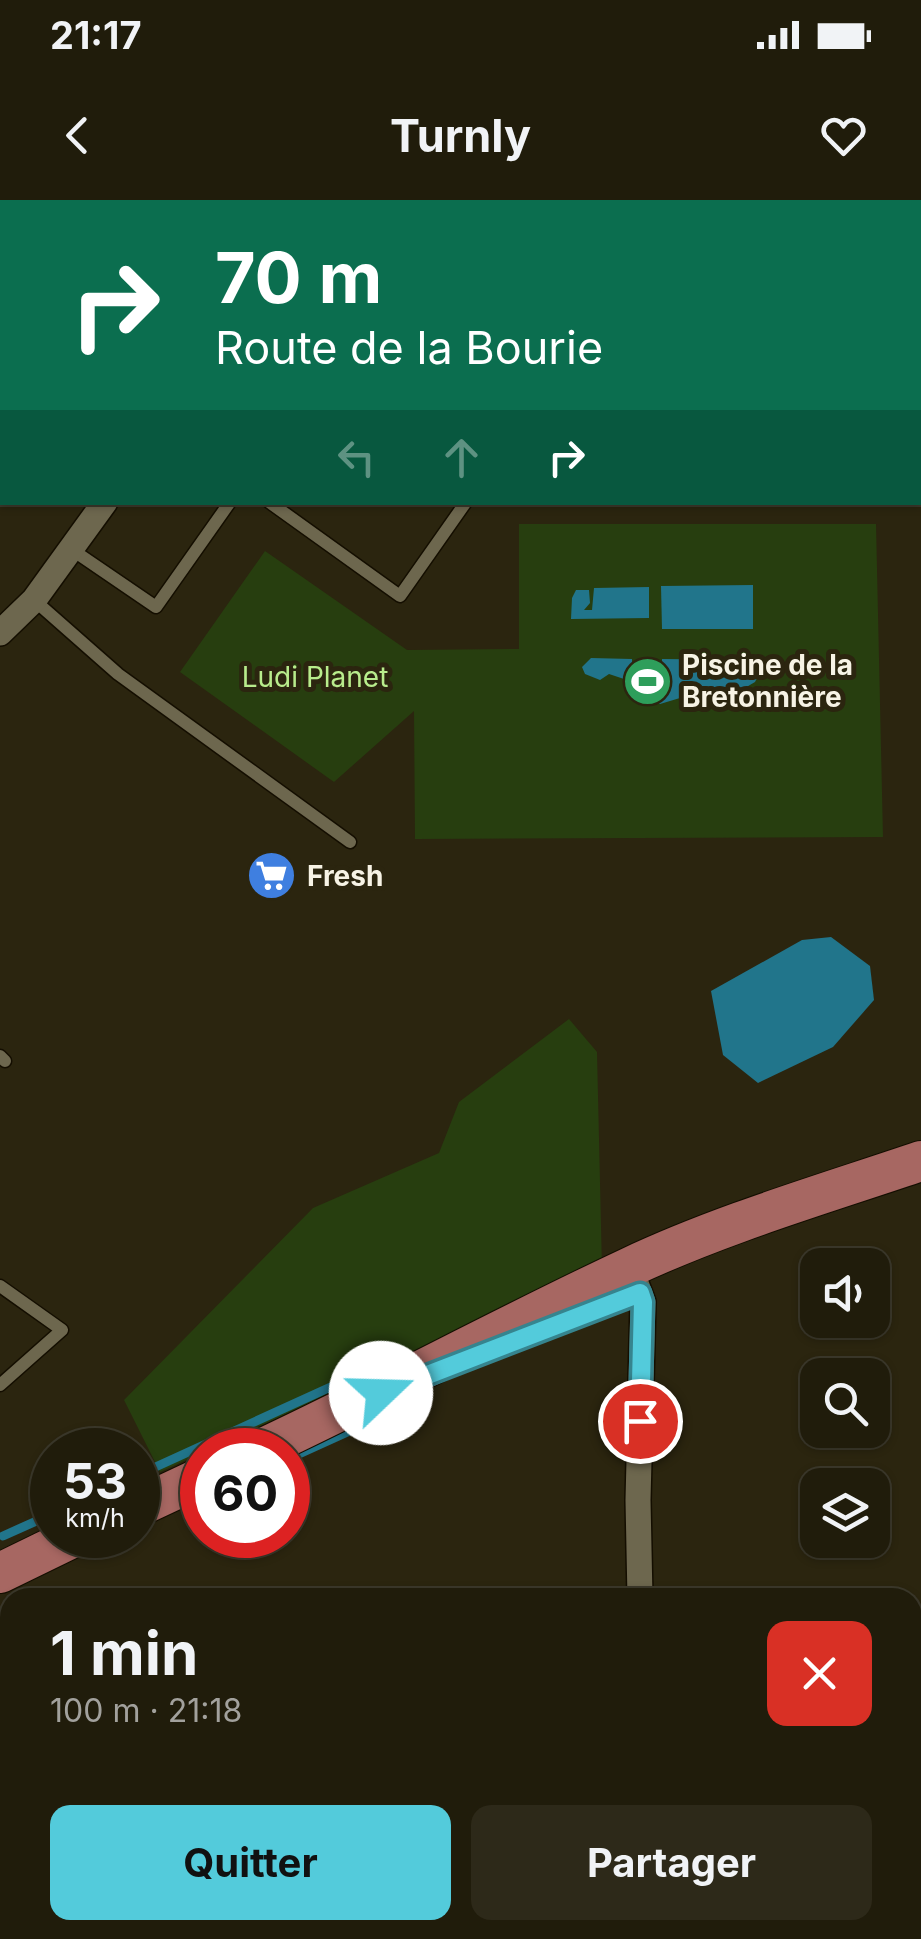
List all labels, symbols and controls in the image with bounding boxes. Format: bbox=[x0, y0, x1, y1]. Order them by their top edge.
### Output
text: 21:17 bbox=[50, 12, 142, 58]
icon: back bbox=[50, 108, 105, 163]
text: Turnly bbox=[390, 108, 531, 163]
icon: heart bbox=[816, 108, 871, 163]
text: 70 m bbox=[215, 235, 382, 320]
icon: right bbox=[50, 240, 180, 370]
text: Route de la Bourie bbox=[215, 320, 603, 375]
icon: left bbox=[329, 430, 384, 485]
icon: ahead bbox=[434, 430, 489, 485]
icon: right bbox=[539, 430, 594, 485]
place label: Piscine de la Bretonnière bbox=[682, 648, 853, 714]
sports icon: Piscine de la Bretonnière bbox=[621, 655, 673, 707]
park label: Ludi Planet bbox=[242, 660, 388, 694]
supermarket icon: Fresh bbox=[246, 850, 298, 902]
place label: Fresh bbox=[307, 859, 383, 893]
map controls bbox=[800, 1248, 890, 1558]
button: sound bbox=[800, 1248, 890, 1338]
position arrow bbox=[329, 1341, 433, 1445]
button: search bbox=[800, 1358, 890, 1448]
pin bbox=[598, 1379, 683, 1464]
icon: arrive bbox=[613, 1394, 668, 1449]
speed limit sign: 60 bbox=[180, 1428, 310, 1558]
text: 53 bbox=[63, 1451, 127, 1511]
button: layers bbox=[800, 1468, 890, 1558]
text: km/h bbox=[65, 1503, 125, 1533]
text: 1 min bbox=[50, 1617, 198, 1689]
button: close bbox=[767, 1621, 872, 1726]
text: 100 m · 21:18 bbox=[50, 1691, 242, 1730]
button: Quitter bbox=[50, 1805, 451, 1920]
button: Partager bbox=[471, 1805, 872, 1920]

